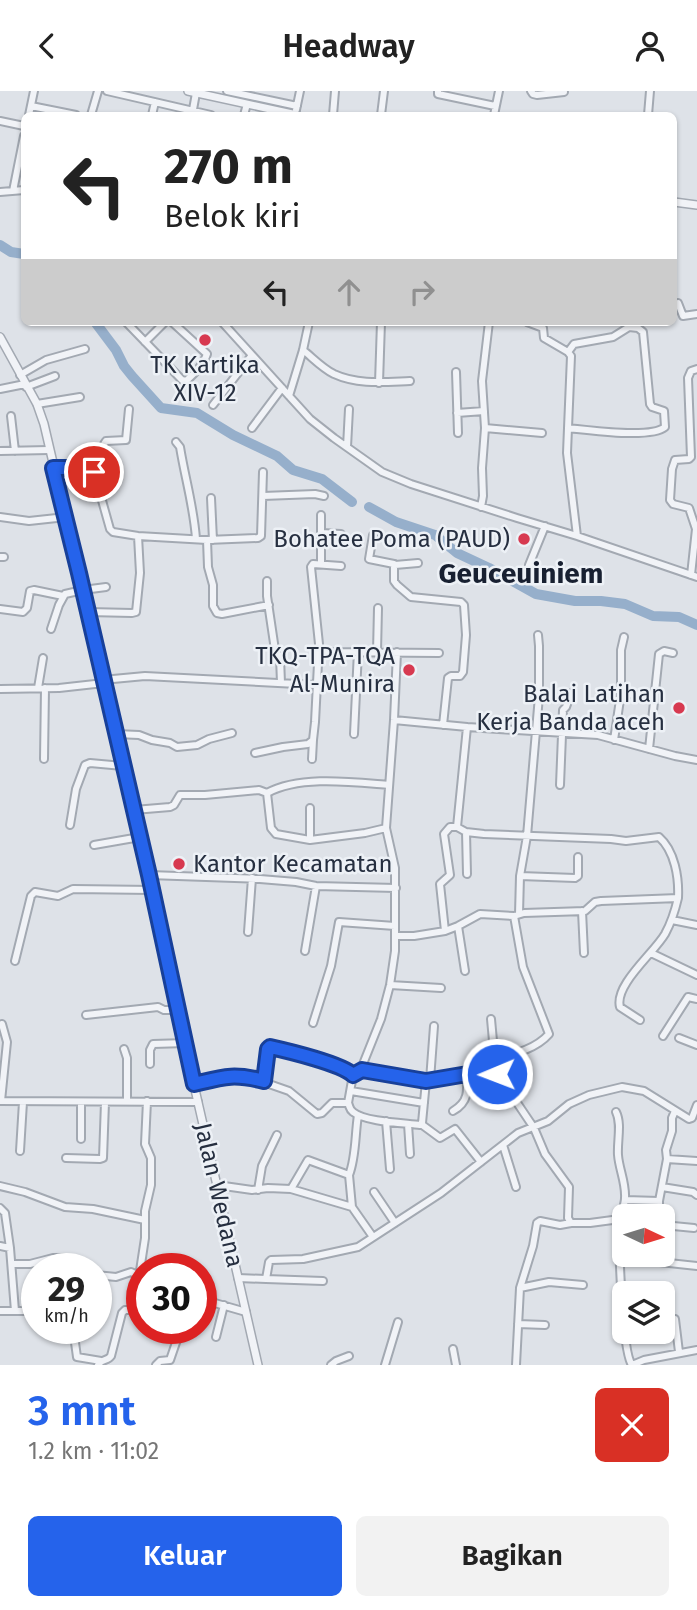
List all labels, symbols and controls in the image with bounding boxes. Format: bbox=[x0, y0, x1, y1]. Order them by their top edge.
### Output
icon: back bbox=[28, 27, 66, 65]
text: Headway bbox=[282, 27, 415, 65]
icon: person bbox=[631, 27, 669, 65]
text: 270 m bbox=[164, 137, 293, 196]
icon: left bbox=[49, 140, 140, 231]
text: Belok kiri bbox=[164, 197, 300, 235]
icon: left bbox=[257, 273, 295, 311]
icon: ahead bbox=[330, 273, 368, 311]
icon: right bbox=[403, 273, 441, 311]
marker: TK Kartika XIV-12 bbox=[197, 332, 213, 348]
place label: TK Kartika XIV-12 bbox=[150, 351, 260, 407]
pin bbox=[64, 442, 124, 502]
icon: arrive bbox=[75, 453, 113, 491]
place label: Bohatee Poma (PAUD) bbox=[273, 525, 510, 553]
marker: Bohatee Poma (PAUD) bbox=[516, 531, 532, 547]
district label: Geuceuiniem bbox=[439, 557, 603, 590]
place label: TKQ-TPA-TQA Al-Munira bbox=[255, 642, 395, 698]
marker: TKQ-TPA-TQA Al-Munira bbox=[401, 662, 417, 678]
place label: Balai Latihan Kerja Banda aceh bbox=[476, 680, 665, 736]
marker: Balai Latihan Kerja Banda aceh bbox=[671, 700, 687, 716]
place label: Kantor Kecamatan bbox=[193, 850, 392, 878]
marker: Kantor Kecamatan bbox=[171, 856, 187, 872]
position arrow bbox=[460, 1037, 534, 1111]
street label: Jalan Wedana bbox=[189, 1120, 249, 1270]
north arrow bbox=[612, 1204, 676, 1267]
map controls bbox=[612, 1204, 675, 1344]
speed limit sign: 30 bbox=[126, 1253, 217, 1344]
text: 29 bbox=[48, 1268, 85, 1310]
button: layers bbox=[612, 1281, 675, 1344]
text: km/h bbox=[44, 1305, 89, 1327]
text: 3 mnt bbox=[28, 1386, 136, 1436]
button: close bbox=[595, 1388, 669, 1462]
text: 1.2 km · 11:02 bbox=[28, 1437, 159, 1465]
button: Keluar bbox=[28, 1516, 342, 1596]
button: Bagikan bbox=[356, 1516, 669, 1596]

